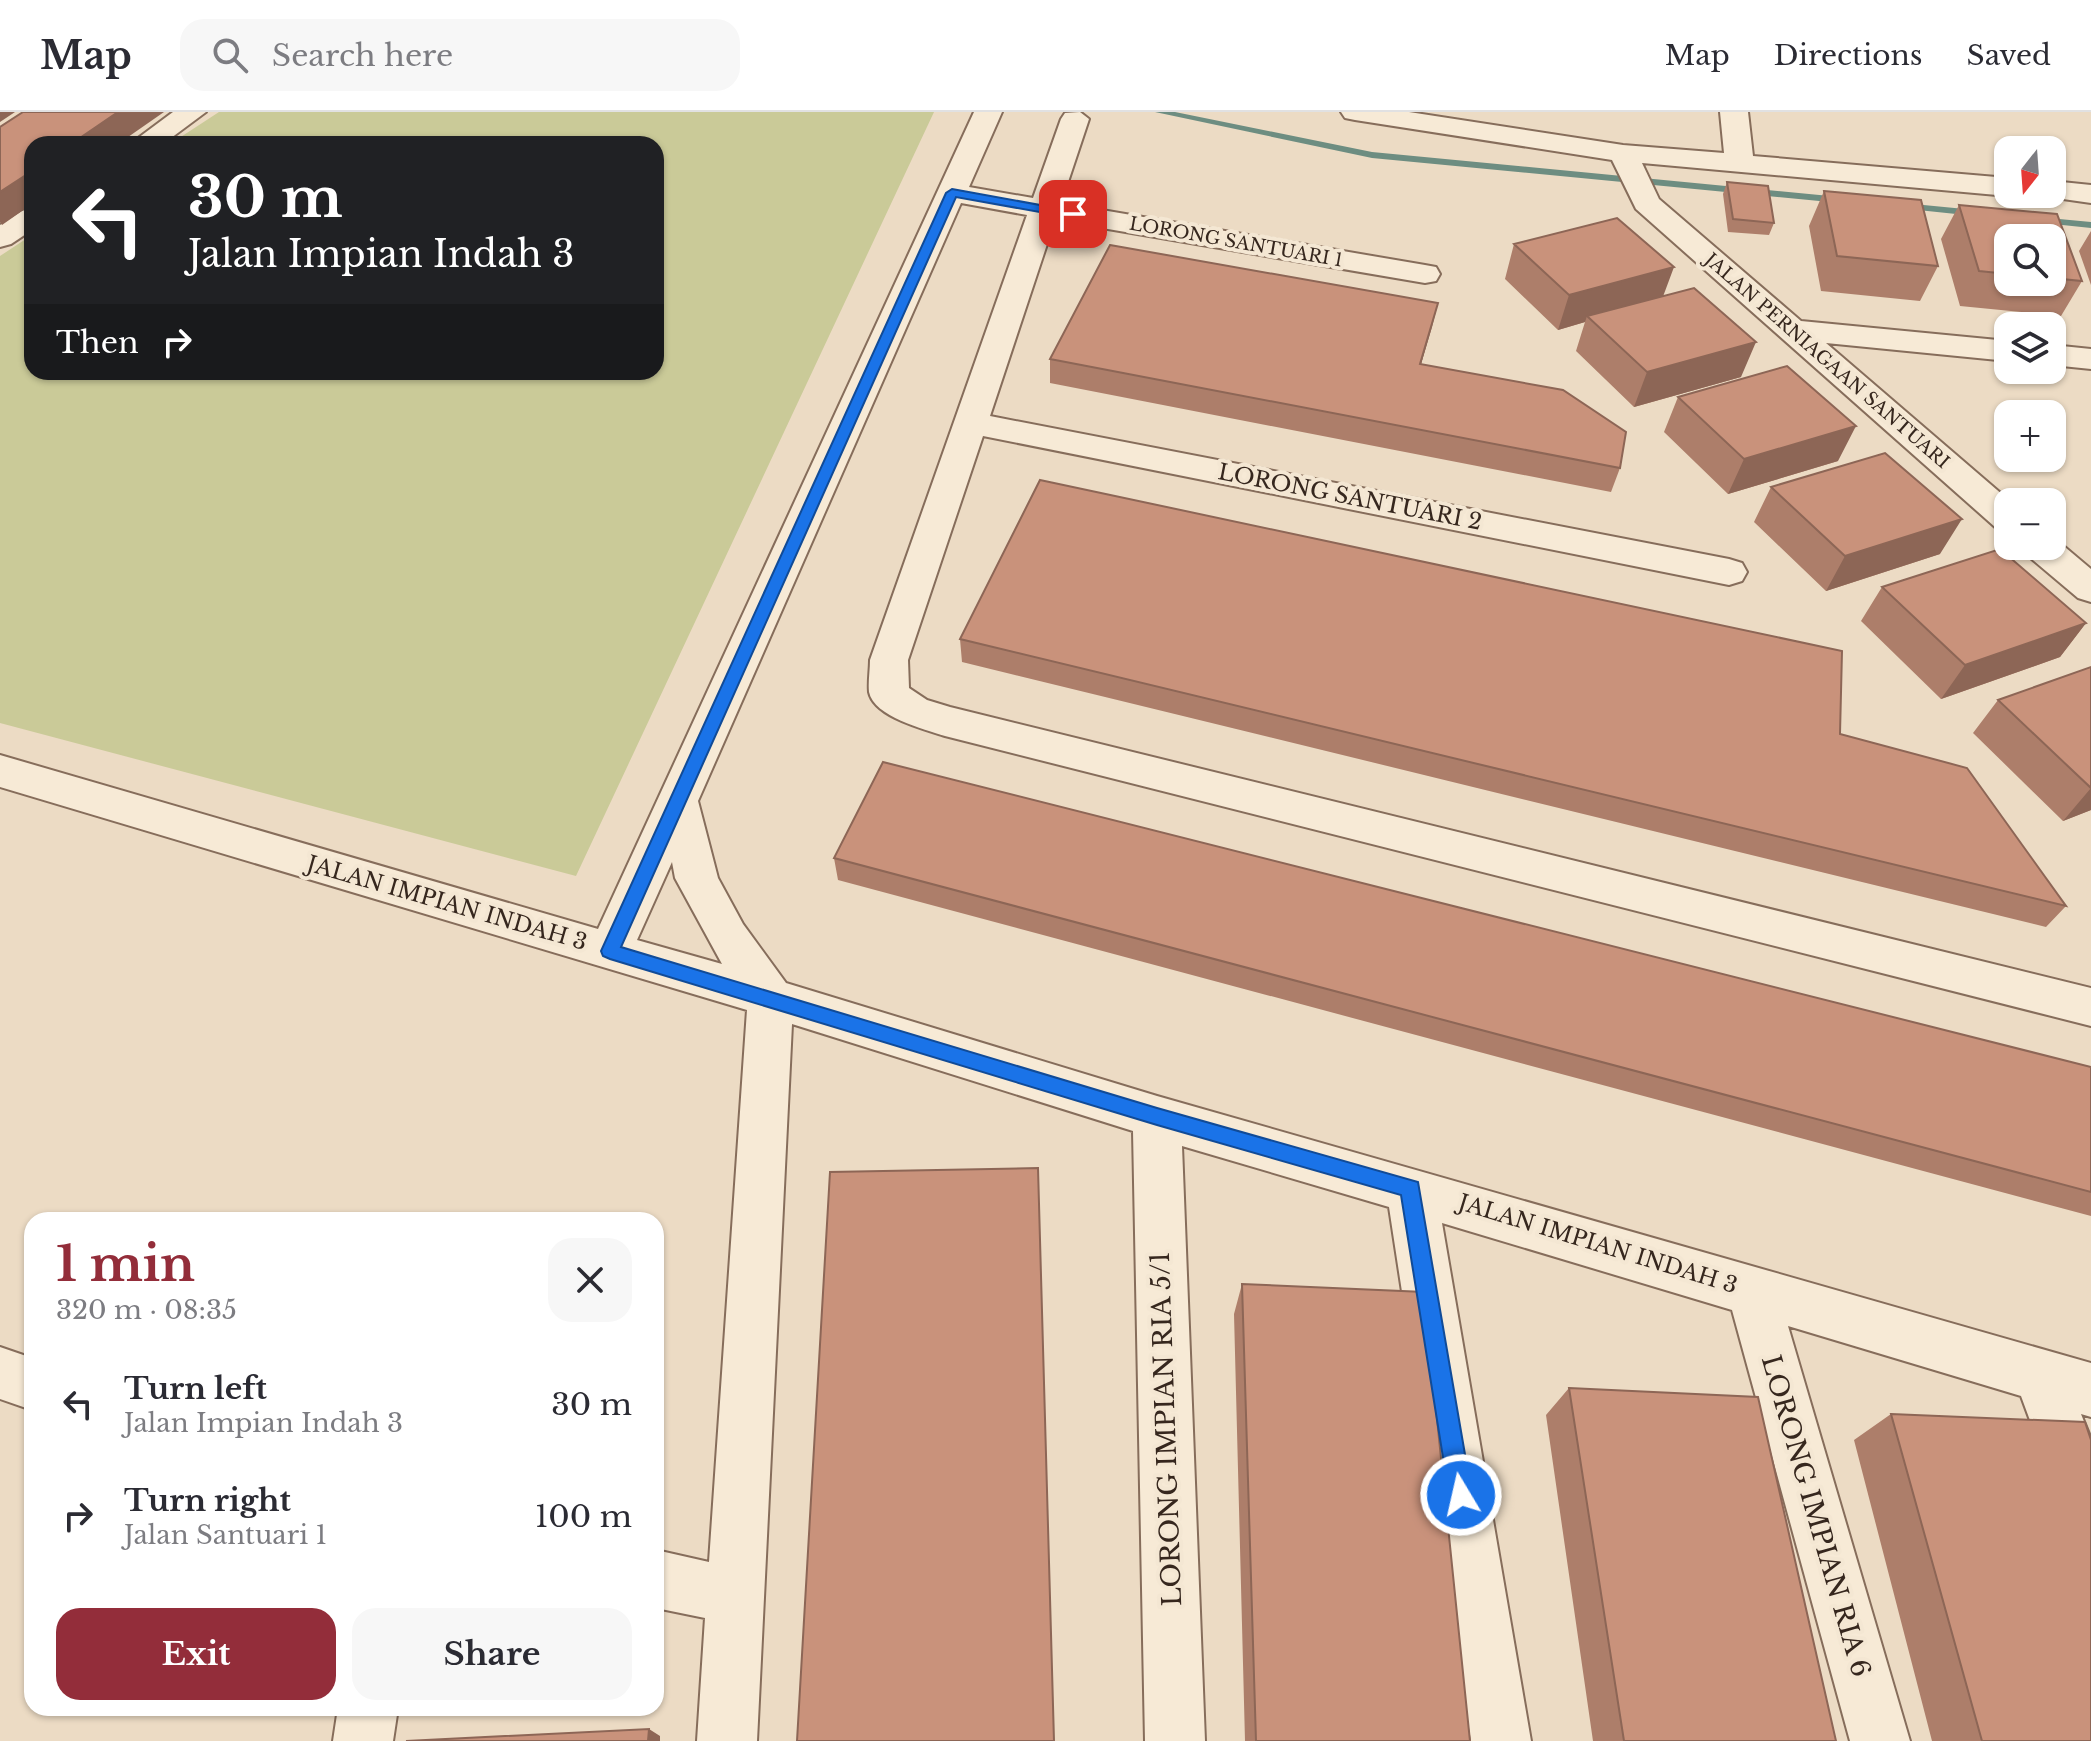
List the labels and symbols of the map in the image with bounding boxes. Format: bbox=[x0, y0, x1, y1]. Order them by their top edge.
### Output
north arrow bbox=[1994, 136, 2066, 208]
pin bbox=[1039, 180, 1107, 248]
street label: LORONG SANTUARI 1 bbox=[1128, 212, 1344, 272]
street label: JALAN PERNIAGAAN SANTUARI bbox=[1699, 247, 1954, 473]
street label: LORONG SANTUARI 2 bbox=[1216, 458, 1484, 536]
street label: JALAN IMPIAN INDAH 3 bbox=[301, 849, 590, 956]
street label: JALAN IMPIAN INDAH 3 bbox=[1452, 1188, 1741, 1299]
street label: LORONG IMPIAN RIA 5/1 bbox=[1144, 1251, 1188, 1607]
street label: LORONG IMPIAN RIA 6 bbox=[1755, 1351, 1877, 1681]
position arrow bbox=[1419, 1453, 1503, 1537]

